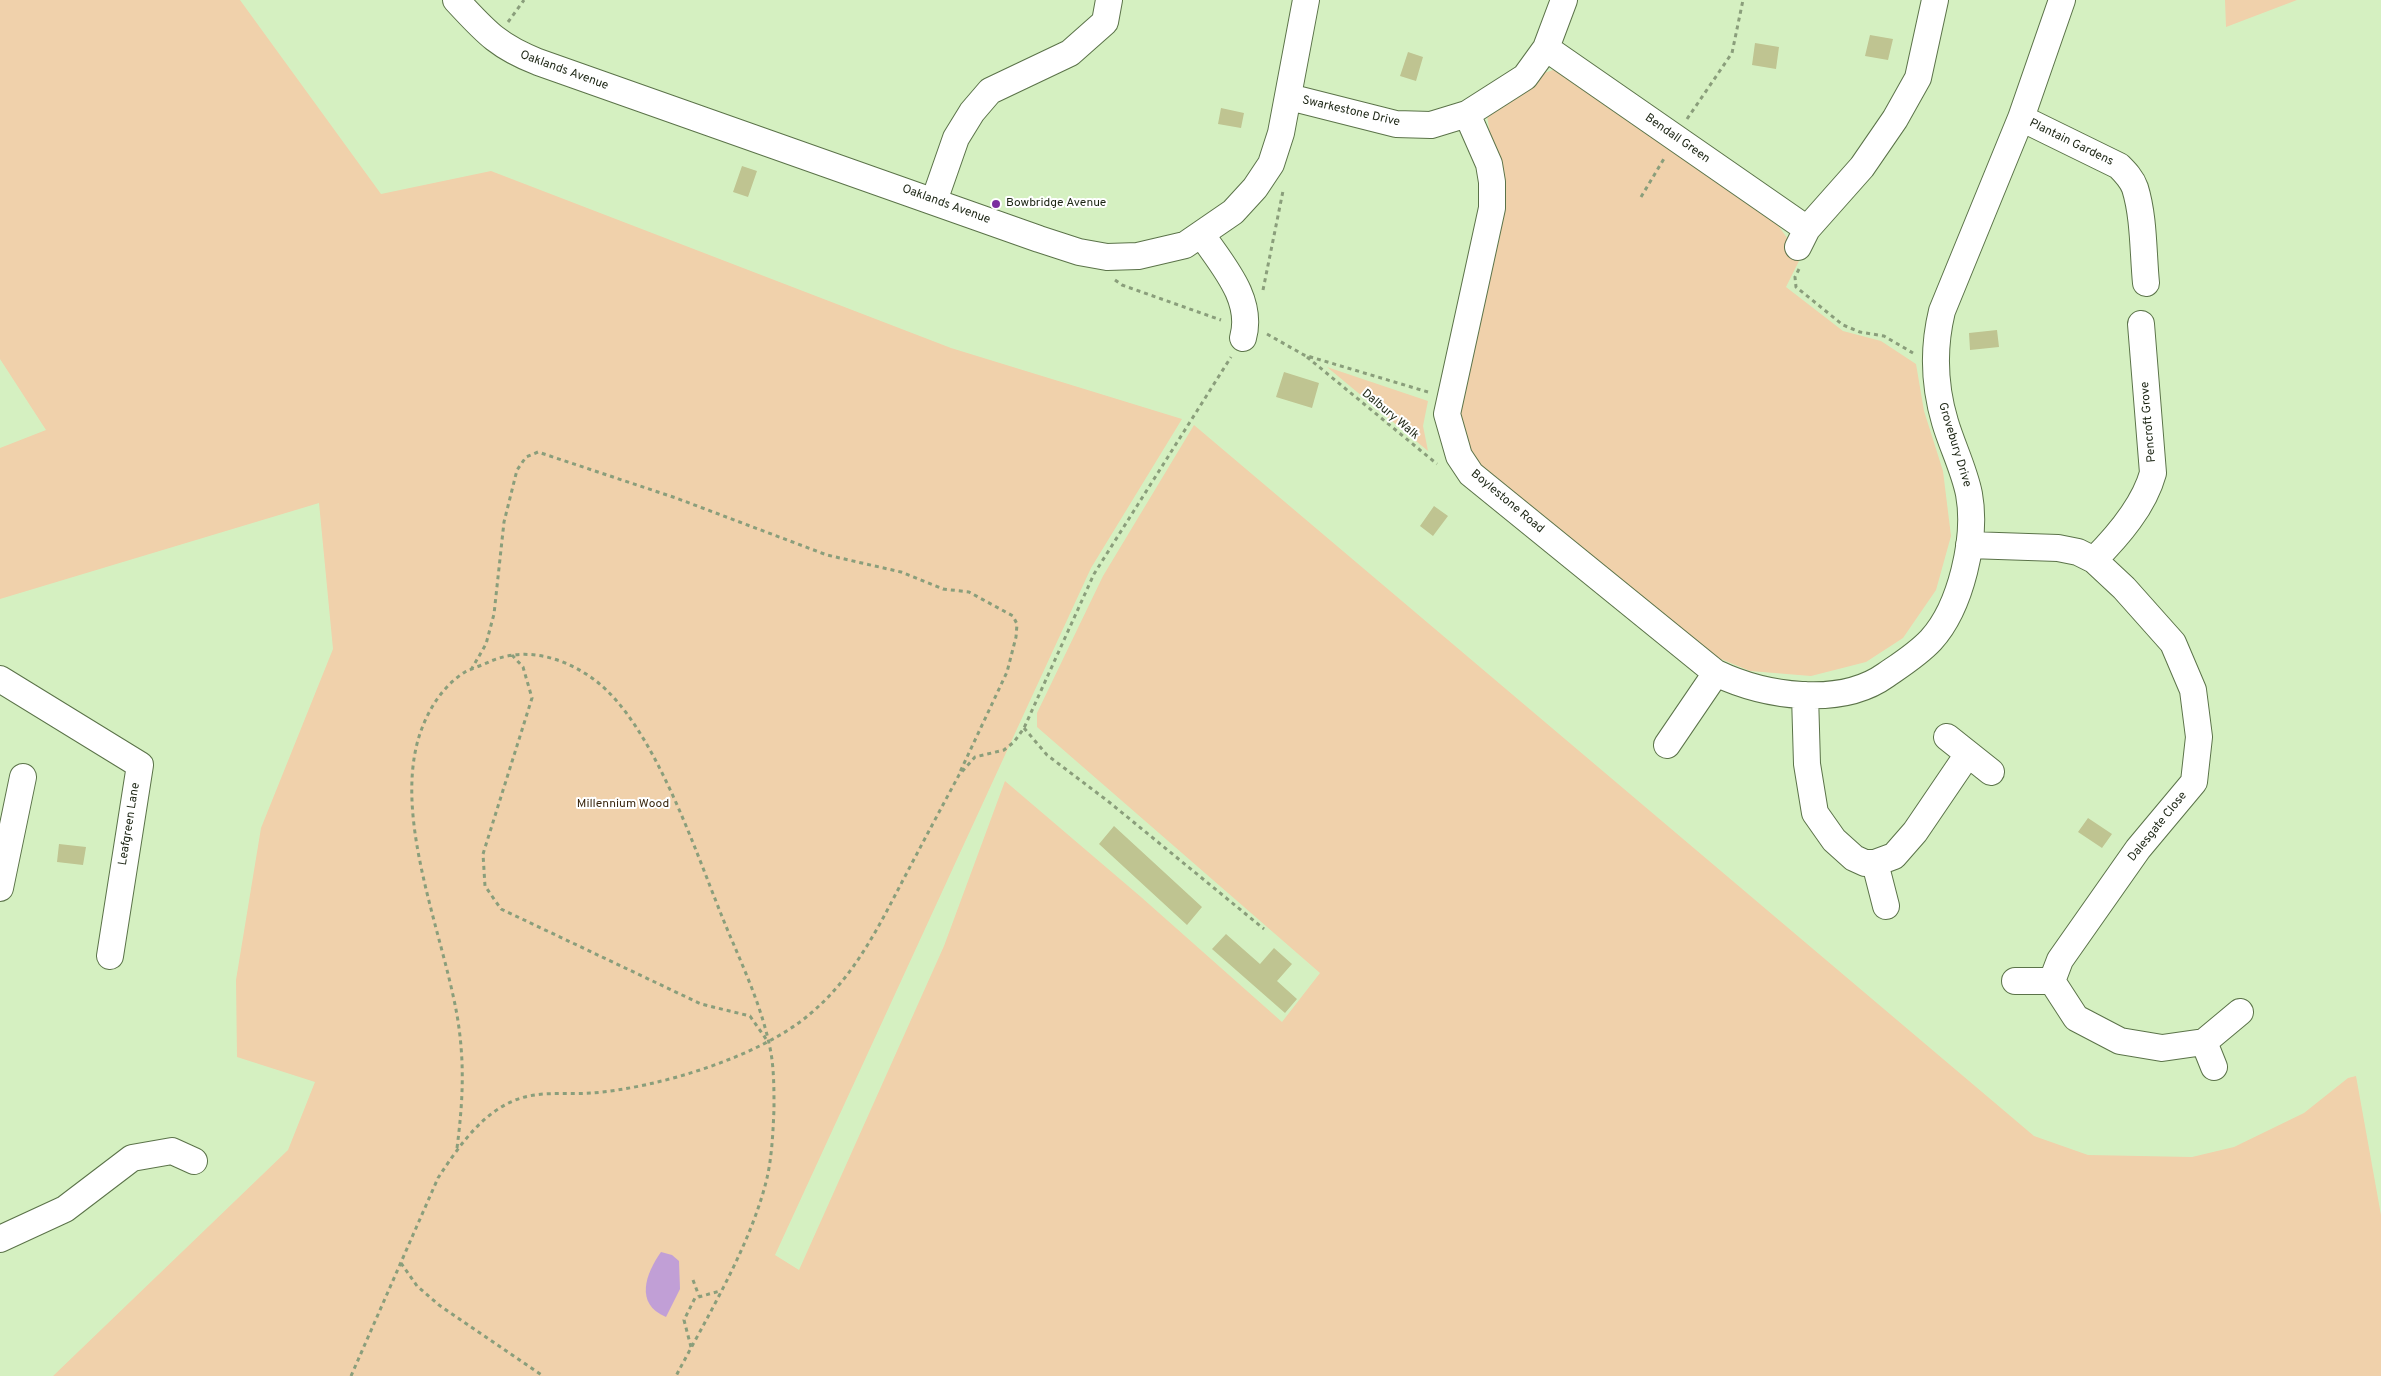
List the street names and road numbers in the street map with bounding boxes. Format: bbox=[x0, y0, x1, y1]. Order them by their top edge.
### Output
street label: Oaklands Avenue bbox=[518, 48, 610, 94]
street label: Swarkestone Drive bbox=[1301, 94, 1401, 130]
street label: Bendall Green bbox=[1642, 111, 1712, 167]
street label: Plantain Gardens bbox=[2027, 116, 2115, 170]
street label: Oaklands Avenue bbox=[900, 182, 992, 228]
street label: Pencroft Grove bbox=[2138, 381, 2160, 463]
street label: Dalbury Walk bbox=[1358, 387, 1422, 443]
street label: Grovebury Drive bbox=[1934, 401, 1974, 489]
street label: Boylestone Road bbox=[1468, 467, 1546, 537]
street label: Leafgreen Lane bbox=[116, 782, 144, 866]
street label: Dalesgate Close bbox=[2126, 789, 2190, 865]

